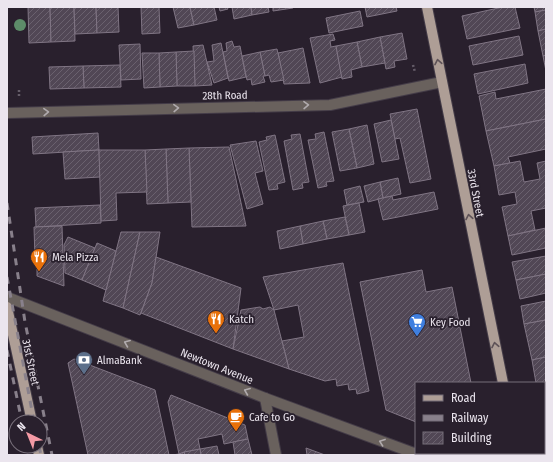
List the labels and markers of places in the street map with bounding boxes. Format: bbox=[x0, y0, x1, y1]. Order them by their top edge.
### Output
restaurant icon: Mela Pizza bbox=[29, 247, 49, 272]
place label: Mela Pizza bbox=[52, 251, 99, 264]
restaurant icon: Katch bbox=[206, 309, 226, 334]
supermarket icon: Key Food bbox=[407, 312, 427, 337]
place label: Katch bbox=[229, 313, 254, 326]
place label: Key Food bbox=[430, 316, 470, 329]
bank icon: AlmaBank bbox=[74, 350, 94, 375]
place label: AlmaBank bbox=[97, 354, 143, 367]
cafe icon: Cafe to Go bbox=[226, 407, 246, 432]
place label: Cafe to Go bbox=[249, 411, 295, 424]

